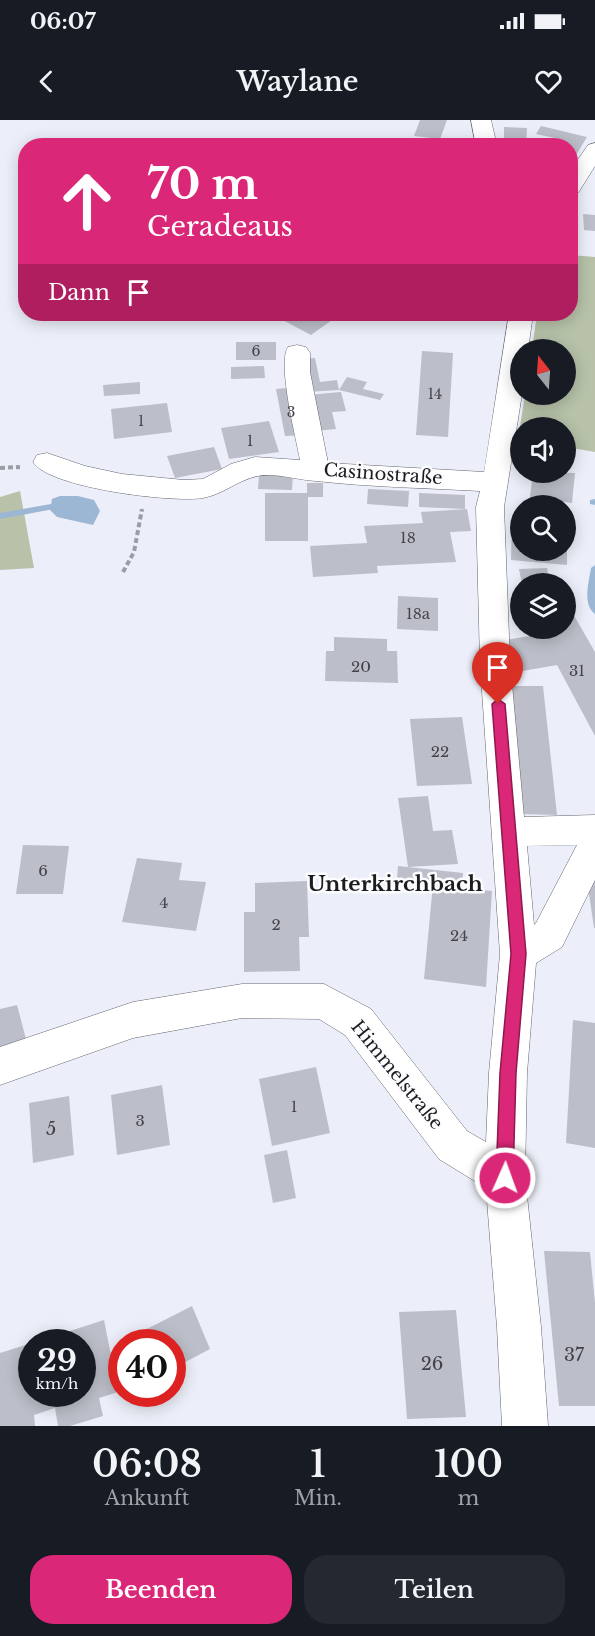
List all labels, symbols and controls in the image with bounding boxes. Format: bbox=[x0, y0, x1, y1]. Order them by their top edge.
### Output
text: 06:07 bbox=[30, 8, 96, 35]
icon: back bbox=[30, 65, 63, 98]
text: Waylane bbox=[237, 65, 358, 98]
icon: heart bbox=[532, 65, 565, 98]
text: 70 m bbox=[147, 158, 258, 210]
icon: ahead bbox=[48, 162, 126, 240]
text: Geradeaus bbox=[147, 210, 293, 243]
icon: arrive bbox=[122, 276, 155, 309]
text: Dann bbox=[48, 279, 110, 306]
north arrow bbox=[510, 339, 576, 405]
map controls bbox=[510, 339, 576, 639]
house number: 6 bbox=[251, 342, 261, 360]
house number: 14 bbox=[428, 385, 442, 403]
house number: 3 bbox=[287, 403, 295, 421]
house number: 1 bbox=[138, 412, 144, 430]
button: sound bbox=[510, 417, 576, 483]
house number: 1 bbox=[247, 431, 253, 450]
street label: Casinostraße bbox=[323, 459, 443, 489]
button: search bbox=[510, 495, 576, 561]
house number: 18 bbox=[400, 528, 416, 547]
button: layers bbox=[510, 573, 576, 639]
house number: 18a bbox=[406, 604, 431, 623]
pin bbox=[472, 642, 523, 704]
icon: arrive bbox=[481, 651, 514, 684]
house number: 20 bbox=[351, 657, 371, 676]
house number: 31 bbox=[569, 661, 585, 680]
house number: 22 bbox=[431, 742, 449, 761]
house number: 6 bbox=[38, 861, 48, 880]
district label: Unterkirchbach bbox=[307, 871, 483, 897]
house number: 4 bbox=[160, 893, 168, 912]
house number: 2 bbox=[271, 915, 281, 934]
house number: 24 bbox=[450, 926, 468, 945]
street label: Himmelstraße bbox=[346, 1016, 448, 1134]
house number: 1 bbox=[291, 1097, 297, 1116]
house number: 3 bbox=[135, 1111, 145, 1130]
house number: 5 bbox=[46, 1118, 56, 1140]
position arrow bbox=[473, 1146, 537, 1210]
speed limit sign: 40 bbox=[108, 1329, 186, 1407]
text: 29 bbox=[37, 1342, 77, 1379]
house number: 37 bbox=[564, 1344, 585, 1366]
house number: 26 bbox=[421, 1353, 443, 1375]
text: km/h bbox=[36, 1374, 78, 1393]
text: 06:08 bbox=[92, 1442, 202, 1487]
text: 1 bbox=[310, 1442, 326, 1487]
text: 100 bbox=[434, 1442, 503, 1487]
text: Ankunft bbox=[105, 1486, 189, 1510]
text: Min. bbox=[294, 1486, 342, 1510]
text: m bbox=[458, 1486, 479, 1510]
button: Beenden bbox=[30, 1555, 292, 1624]
button: Teilen bbox=[304, 1555, 565, 1624]

